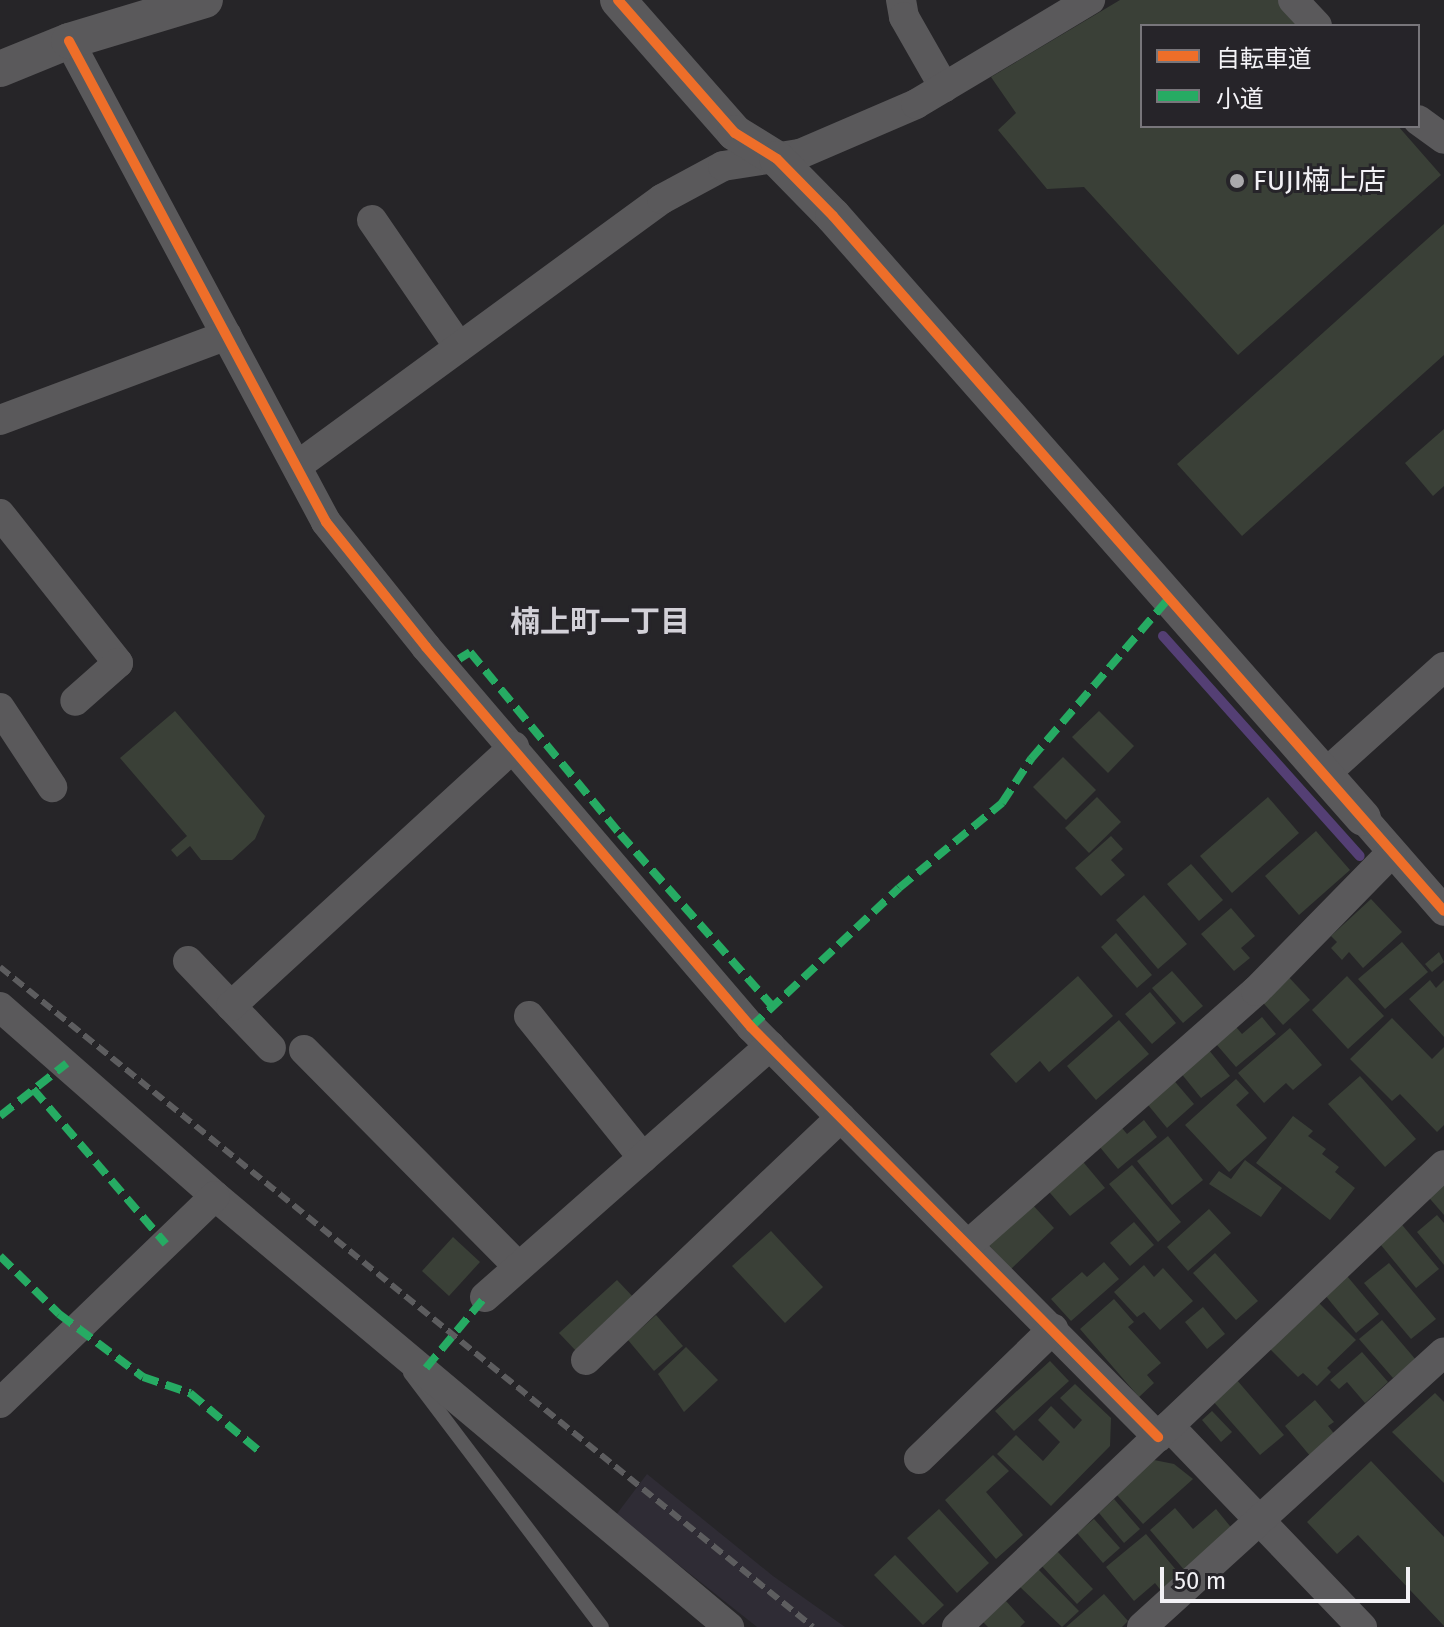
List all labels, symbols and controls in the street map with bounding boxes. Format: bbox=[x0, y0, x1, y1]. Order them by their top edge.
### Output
legend bbox=[1140, 24, 1420, 128]
text: 自転車道 bbox=[1216, 45, 1312, 73]
text: 小道 bbox=[1216, 85, 1264, 113]
place label: FUJI楠上店 bbox=[1253, 164, 1386, 198]
marker: FUJI楠上店 bbox=[1228, 172, 1246, 190]
district label: 楠上町一丁目 bbox=[510, 604, 690, 640]
scale bar bbox=[1164, 1551, 1414, 1601]
text: 50 m bbox=[1174, 1567, 1226, 1595]

